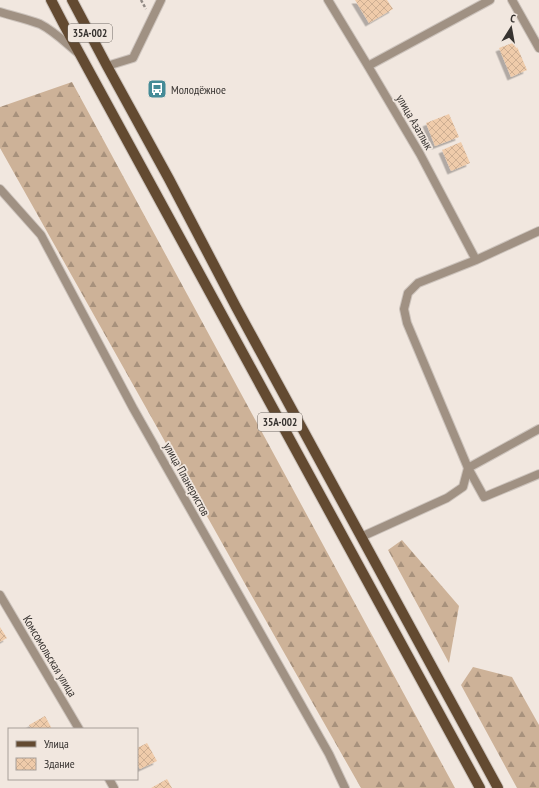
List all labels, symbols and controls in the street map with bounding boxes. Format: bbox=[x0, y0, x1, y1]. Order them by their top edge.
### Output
north arrow bbox=[491, 8, 531, 48]
text: С bbox=[509, 11, 517, 26]
road number: 35А-002 bbox=[68, 24, 112, 42]
bus stop icon: Молодёжное bbox=[146, 78, 168, 100]
place label: Молодёжное bbox=[171, 82, 226, 97]
street label: улица Азатлык bbox=[393, 92, 437, 153]
road number: 35А-002 bbox=[258, 413, 302, 431]
street label: улица Планеристов bbox=[161, 440, 213, 518]
street label: Комсомольская улица bbox=[20, 613, 80, 700]
legend bbox=[8, 728, 138, 780]
text: Улица bbox=[44, 736, 69, 751]
text: Здание bbox=[44, 756, 75, 771]

